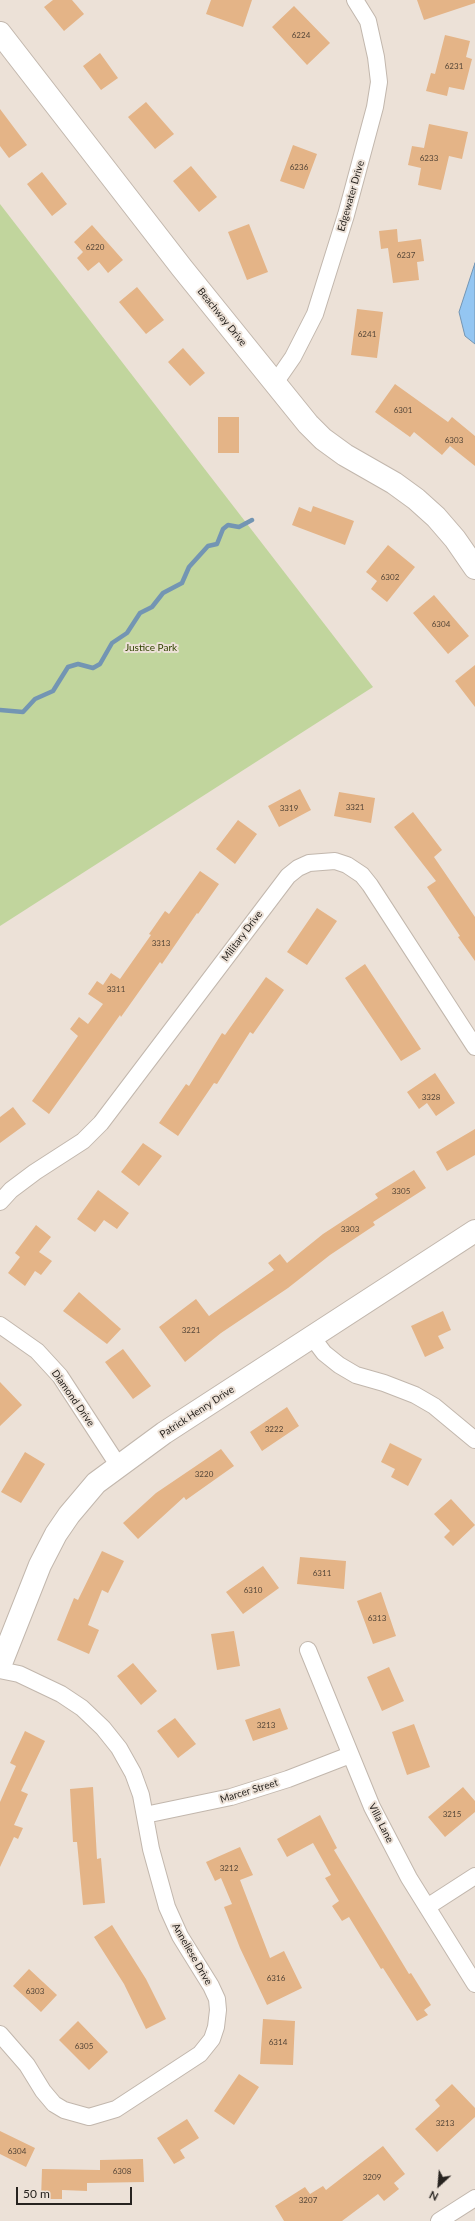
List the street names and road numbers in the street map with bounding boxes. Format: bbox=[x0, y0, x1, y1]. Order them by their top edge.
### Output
street label: Edgewater Drive bbox=[335, 159, 367, 233]
street label: Beachway Drive bbox=[195, 286, 249, 348]
street label: Military Drive bbox=[219, 908, 265, 964]
street label: Diamond Drive bbox=[49, 1367, 97, 1429]
street label: Patrick Henry Drive bbox=[158, 1383, 236, 1441]
street label: Marcer Street bbox=[219, 1776, 279, 1806]
street label: Villa Lane bbox=[366, 1801, 396, 1845]
street label: Anneliese Drive bbox=[169, 1921, 215, 1987]

